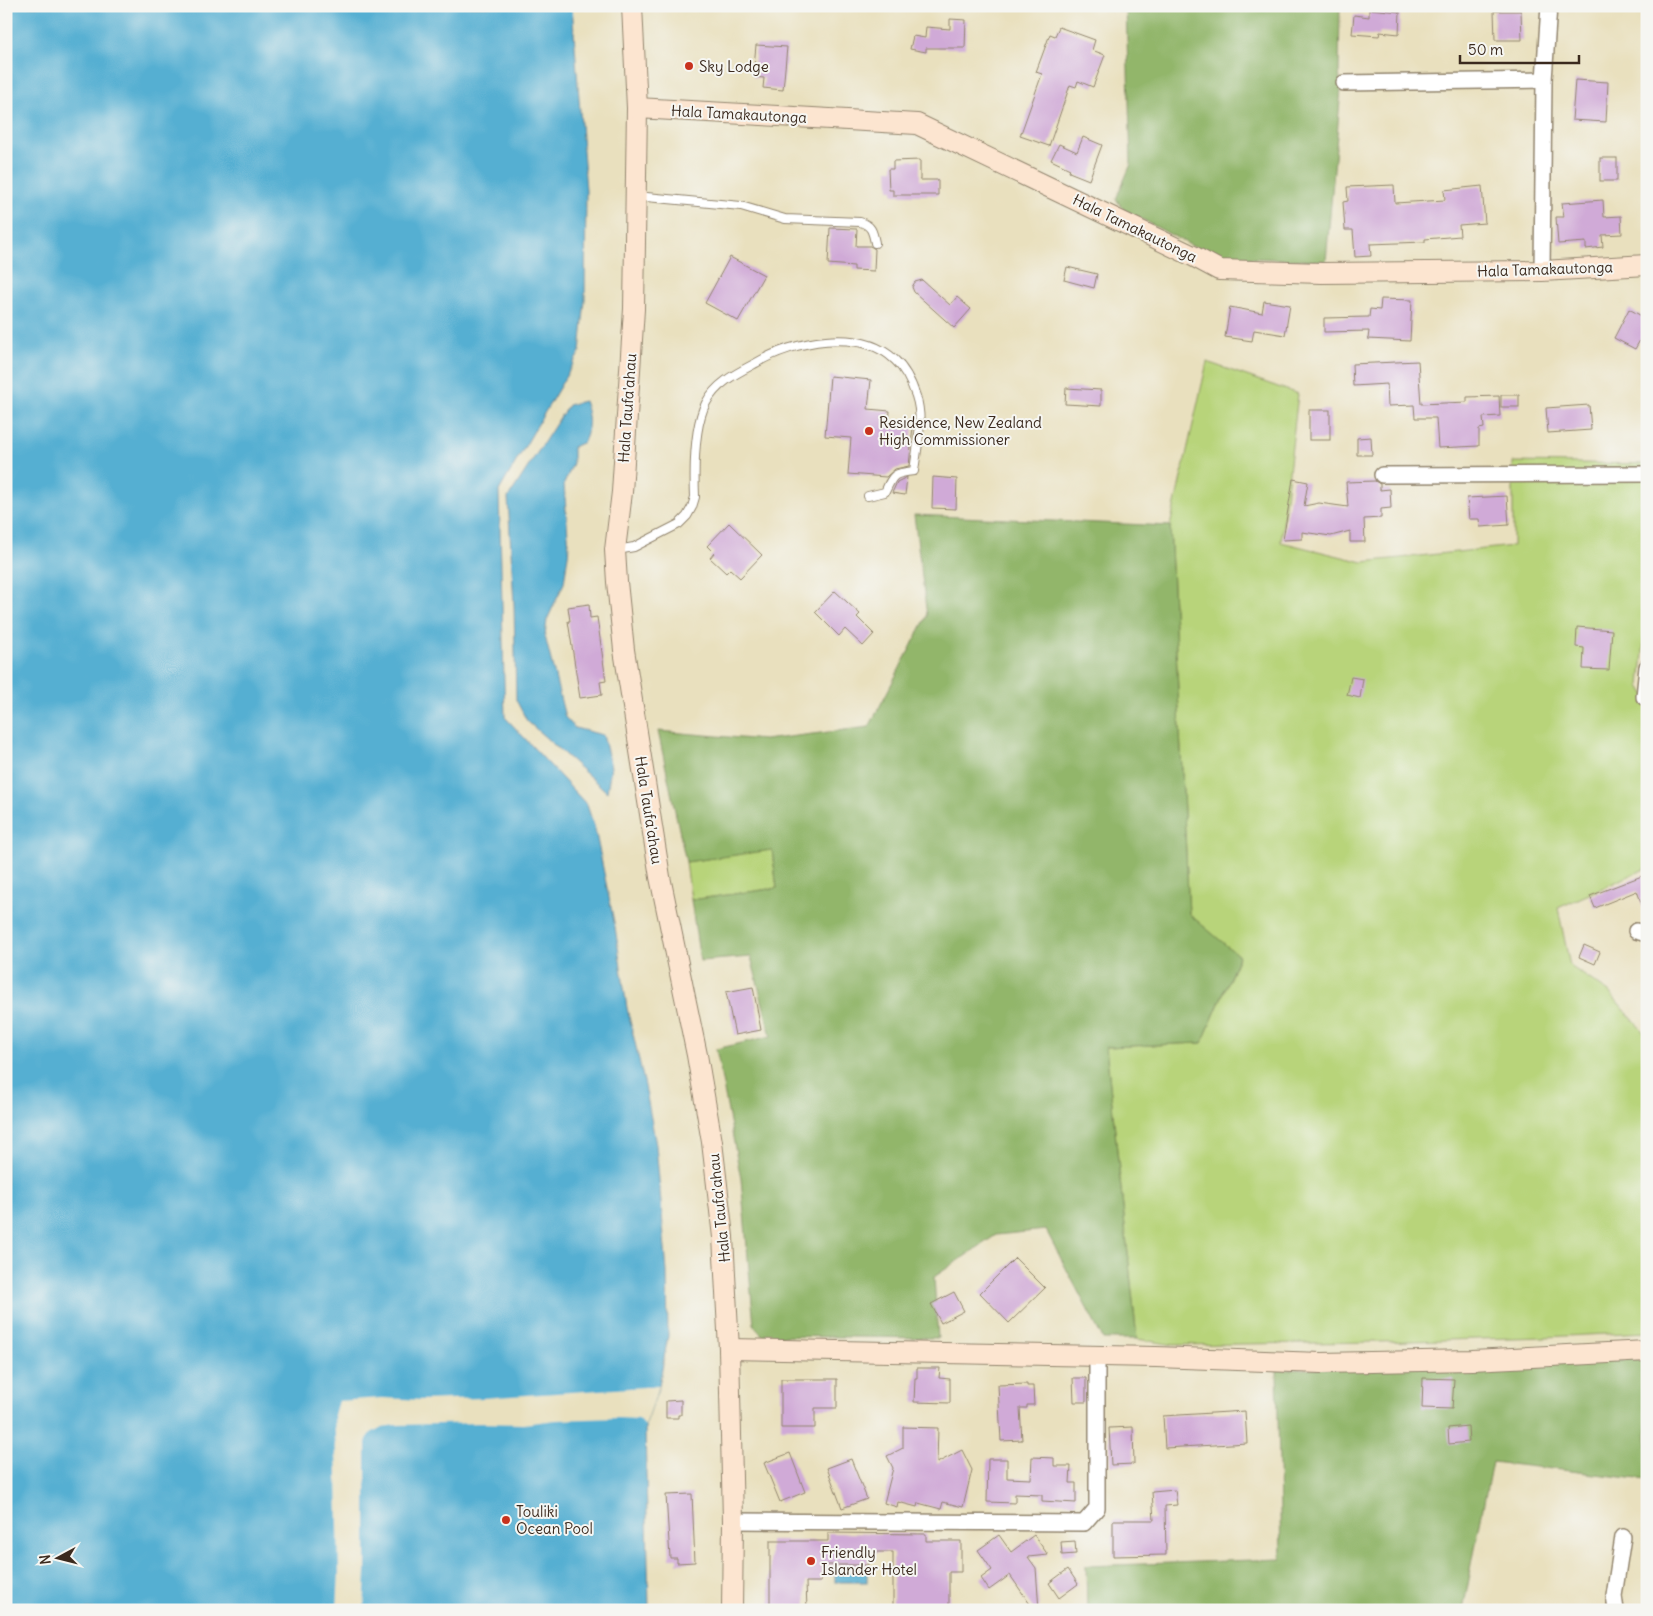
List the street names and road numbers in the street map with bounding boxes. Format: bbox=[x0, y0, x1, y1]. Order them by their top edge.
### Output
street label: Hala Tamakautonga bbox=[671, 101, 808, 127]
street label: Hala Tamakautonga bbox=[1070, 190, 1201, 267]
street label: Hala Tamakautonga bbox=[1477, 257, 1614, 281]
street label: Hala Taufa'ahau bbox=[614, 353, 640, 463]
street label: Hala Taufa'ahau bbox=[631, 755, 667, 866]
street label: Hala Taufa'ahau bbox=[704, 1152, 734, 1263]

